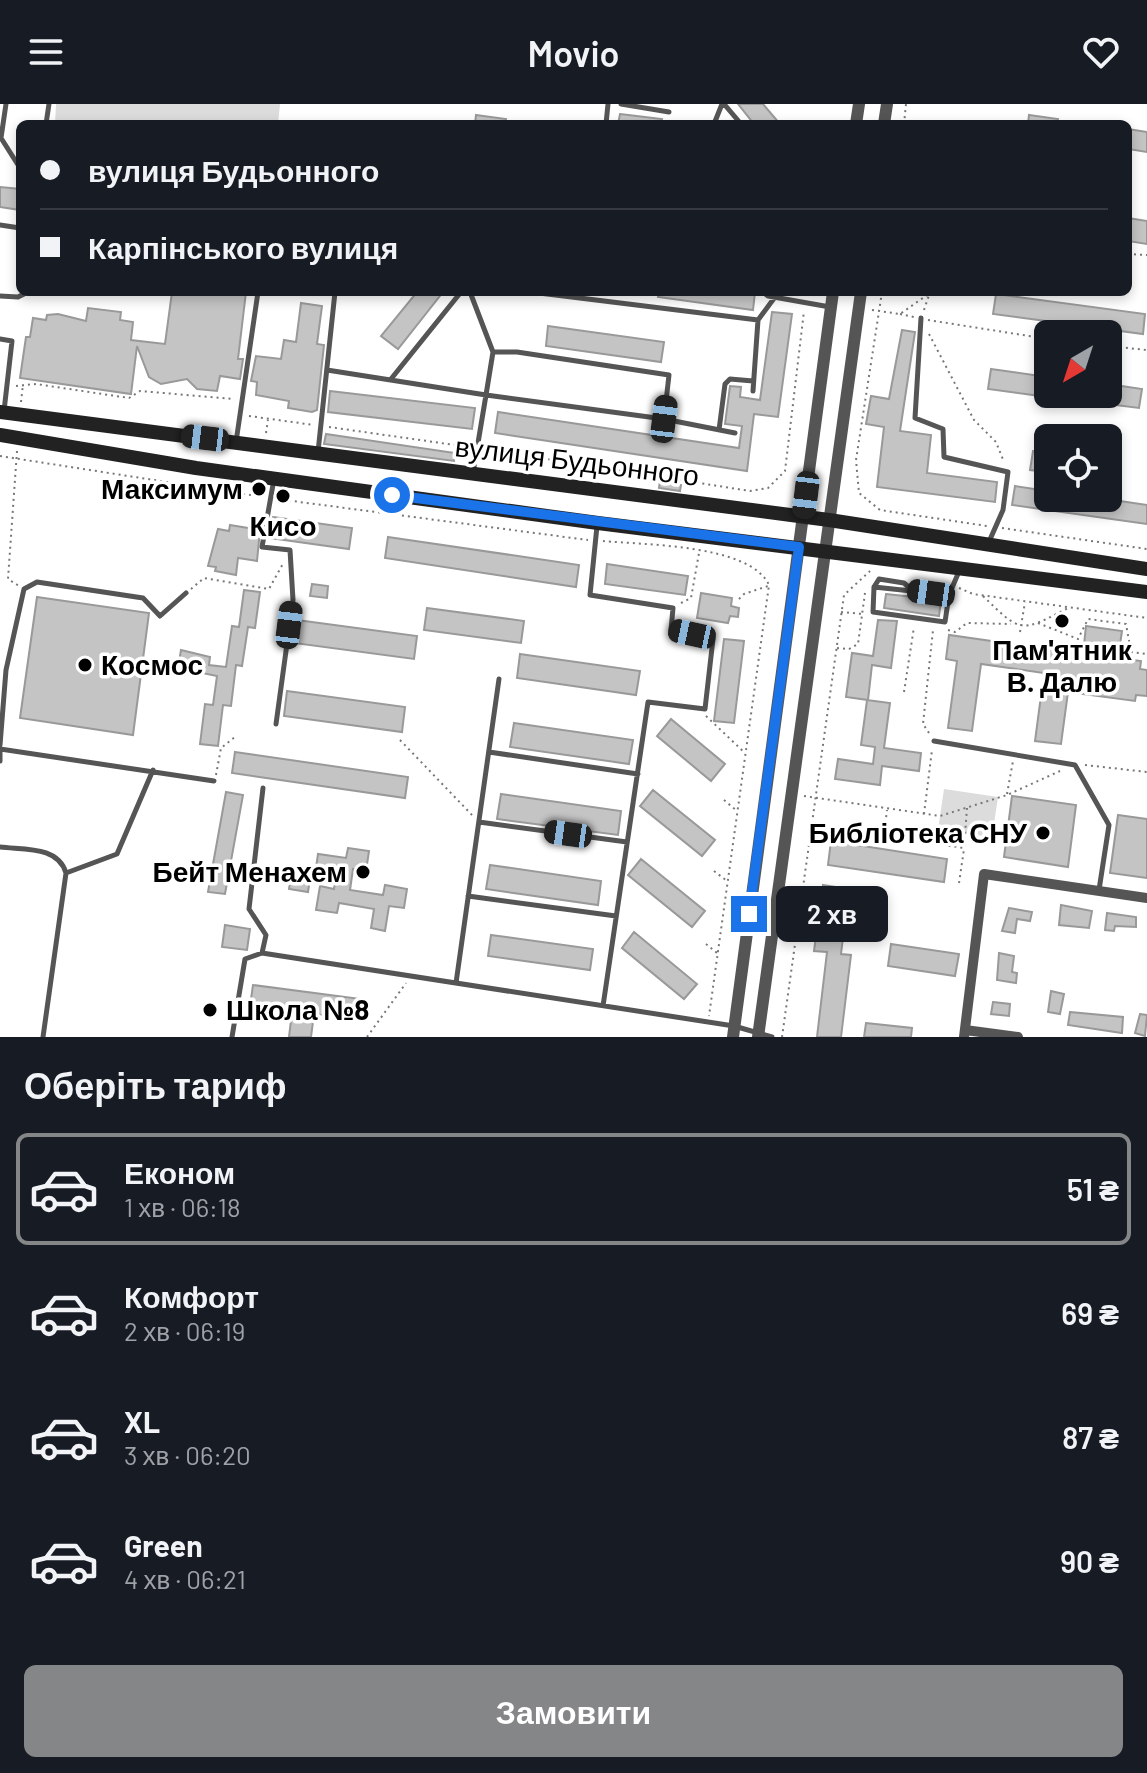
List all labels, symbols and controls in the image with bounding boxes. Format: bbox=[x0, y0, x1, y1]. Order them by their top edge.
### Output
icon: menu bbox=[24, 30, 68, 74]
icon: heart bbox=[1079, 30, 1123, 74]
text: Movio bbox=[527, 31, 620, 74]
text: вулиця Будьонного bbox=[88, 152, 379, 188]
text: Карпінського вулиця bbox=[88, 229, 398, 265]
north arrow bbox=[1034, 320, 1122, 408]
map controls bbox=[1034, 320, 1122, 512]
car bbox=[649, 394, 679, 444]
car bbox=[180, 423, 230, 453]
button: locate bbox=[1034, 424, 1122, 512]
street label: вулиця Будьонного bbox=[453, 428, 701, 492]
car bbox=[791, 470, 821, 520]
place label: Максимум bbox=[101, 471, 243, 505]
route start bbox=[374, 477, 410, 513]
marker: Максимум bbox=[250, 480, 268, 498]
marker: Кисо bbox=[274, 487, 292, 505]
place label: Кисо bbox=[250, 508, 316, 542]
car bbox=[906, 578, 956, 608]
car bbox=[274, 600, 304, 650]
marker: Пам'ятник В. Далю bbox=[1053, 612, 1071, 630]
car bbox=[666, 617, 718, 651]
place label: Пам'ятник В. Далю bbox=[992, 632, 1133, 698]
place label: Космос bbox=[101, 647, 203, 681]
marker: Космос bbox=[76, 656, 94, 674]
place label: Библіотека СНУ bbox=[809, 815, 1028, 849]
car bbox=[543, 819, 593, 849]
marker: Библіотека СНУ bbox=[1034, 824, 1052, 842]
place label: Бейт Менахем bbox=[153, 854, 347, 888]
marker: Бейт Менахем bbox=[354, 863, 372, 881]
callout: 2 хв bbox=[777, 886, 889, 942]
route end bbox=[731, 896, 767, 932]
text: 2 хв bbox=[807, 898, 857, 929]
place label: Школа №8 bbox=[226, 992, 370, 1026]
marker: Школа №8 bbox=[201, 1001, 219, 1019]
text: Оберіть тариф bbox=[24, 1063, 287, 1106]
icon: car bbox=[28, 1153, 100, 1225]
text: Економ bbox=[124, 1154, 235, 1190]
text: 51 ₴ bbox=[1067, 1171, 1119, 1207]
text: 1 хв · 06:18 bbox=[124, 1191, 241, 1222]
icon: car bbox=[28, 1277, 100, 1349]
text: Комфорт bbox=[124, 1278, 259, 1314]
text: 69 ₴ bbox=[1061, 1295, 1119, 1331]
text: 2 хв · 06:19 bbox=[124, 1315, 245, 1346]
icon: car bbox=[28, 1401, 100, 1473]
text: XL bbox=[124, 1403, 160, 1439]
text: 87 ₴ bbox=[1062, 1419, 1119, 1455]
text: 3 хв · 06:20 bbox=[124, 1439, 251, 1470]
icon: car bbox=[28, 1525, 100, 1597]
text: Green bbox=[124, 1527, 203, 1563]
text: 90 ₴ bbox=[1060, 1543, 1119, 1579]
text: 4 хв · 06:21 bbox=[124, 1563, 246, 1594]
button: Замовити bbox=[24, 1665, 1123, 1757]

